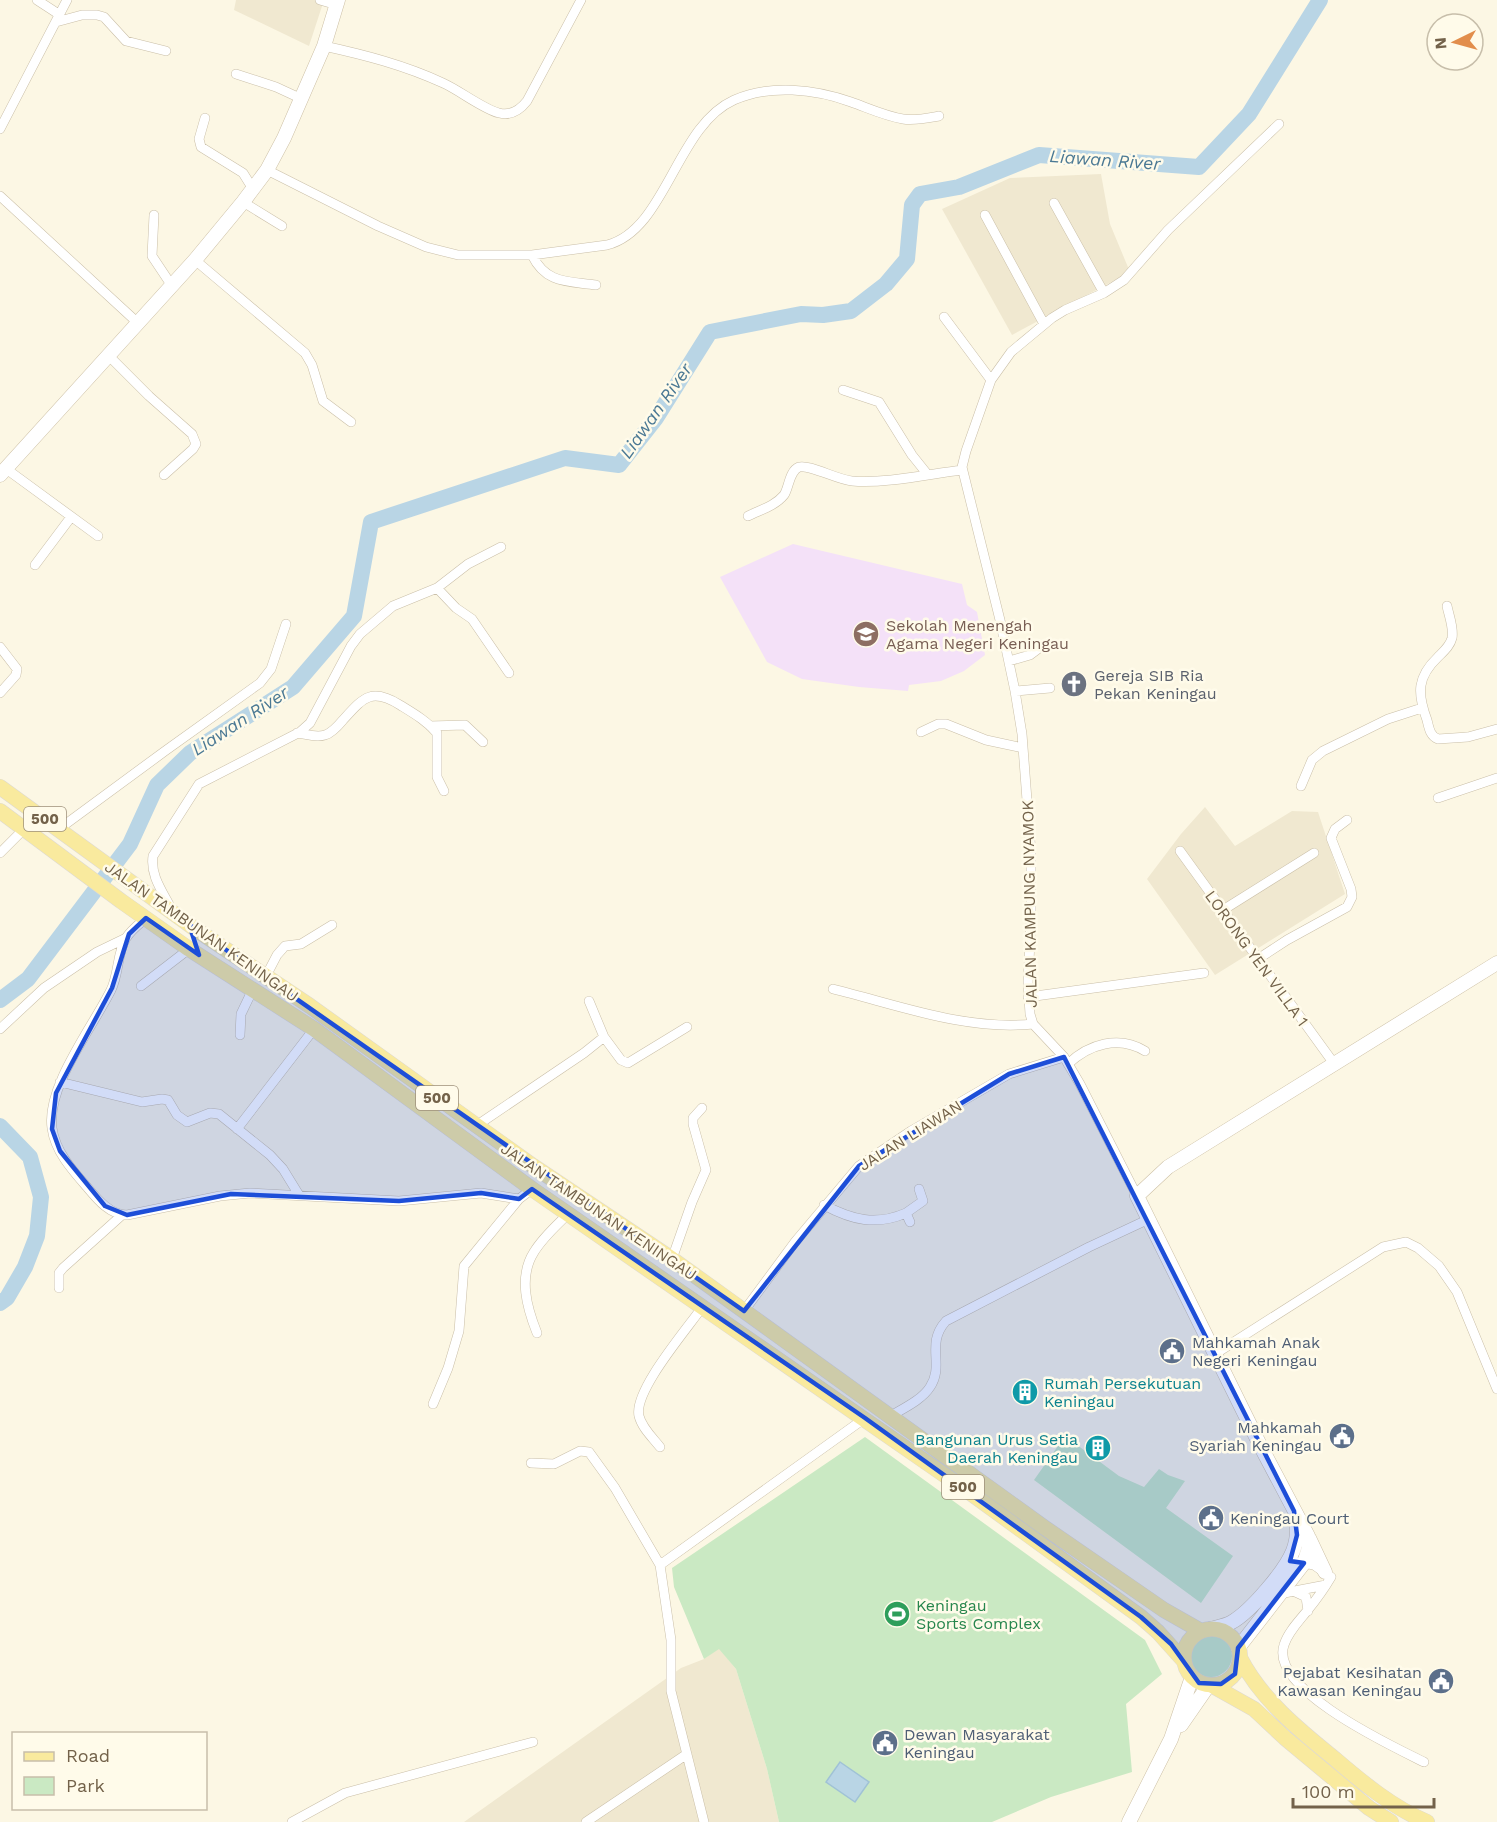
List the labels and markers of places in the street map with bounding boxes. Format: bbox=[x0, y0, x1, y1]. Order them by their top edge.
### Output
place label: Sekolah Menengah Agama Negeri Keningau bbox=[886, 616, 1069, 653]
school or university icon: Sekolah Menengah Agama Negeri Keningau bbox=[851, 619, 881, 649]
place label: Gereja SIB Ria Pekan Keningau bbox=[1094, 666, 1217, 703]
church icon: Gereja SIB Ria Pekan Keningau bbox=[1059, 669, 1089, 699]
place label: Mahkamah Anak Negeri Keningau bbox=[1192, 1333, 1320, 1370]
public building icon: Mahkamah Anak Negeri Keningau bbox=[1157, 1336, 1187, 1366]
place label: Rumah Persekutuan Keningau bbox=[1044, 1374, 1201, 1411]
building icon: Rumah Persekutuan Keningau bbox=[1010, 1377, 1040, 1407]
place label: Mahkamah Syariah Keningau bbox=[1189, 1418, 1322, 1455]
public building icon: Mahkamah Syariah Keningau bbox=[1327, 1421, 1357, 1451]
place label: Bangunan Urus Setia Daerah Keningau bbox=[915, 1430, 1078, 1467]
building icon: Bangunan Urus Setia Daerah Keningau bbox=[1083, 1433, 1113, 1463]
public building icon: Keningau Court bbox=[1196, 1503, 1226, 1533]
place label: Keningau Court bbox=[1230, 1509, 1350, 1528]
place label: Keningau Sports Complex bbox=[916, 1596, 1041, 1633]
sports icon: Keningau Sports Complex bbox=[882, 1599, 912, 1629]
place label: Pejabat Kesihatan Kawasan Keningau bbox=[1277, 1663, 1422, 1700]
public building icon: Pejabat Kesihatan Kawasan Keningau bbox=[1426, 1666, 1456, 1696]
place label: Dewan Masyarakat Keningau bbox=[904, 1725, 1050, 1762]
public building icon: Dewan Masyarakat Keningau bbox=[870, 1728, 900, 1758]

